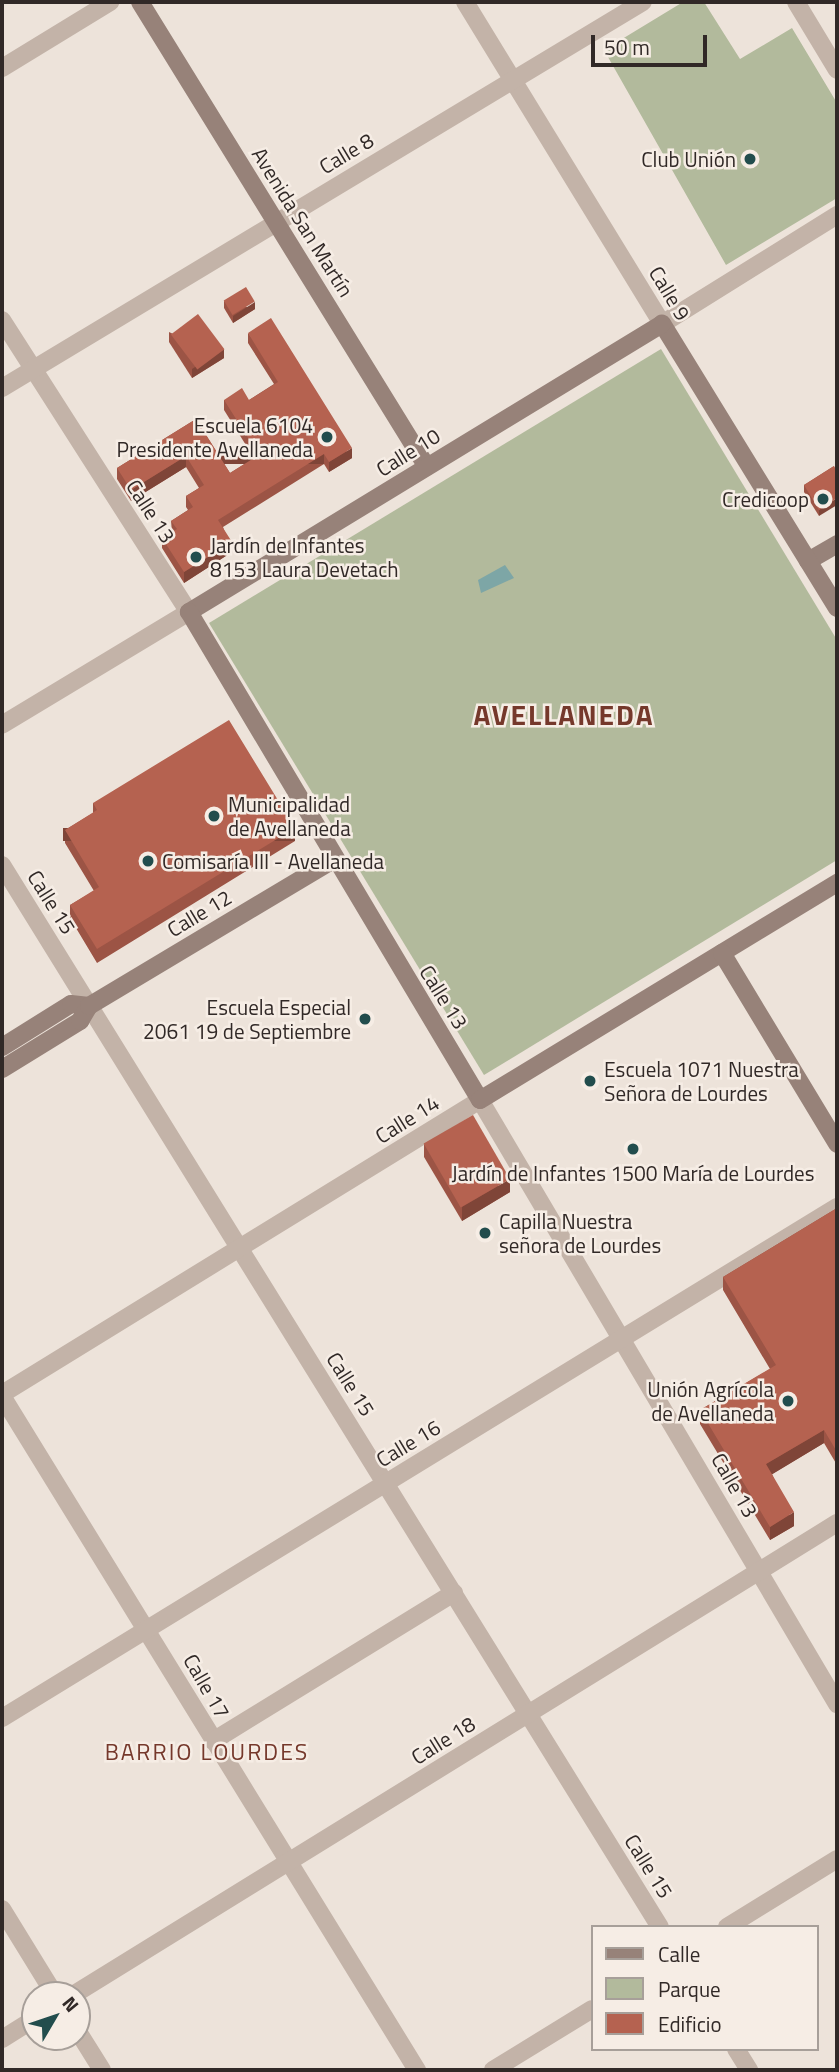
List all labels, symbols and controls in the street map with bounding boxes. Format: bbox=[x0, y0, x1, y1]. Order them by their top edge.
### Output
scale bar bbox=[594, 21, 710, 65]
text: 50 m bbox=[604, 31, 650, 63]
street label: Calle 8 bbox=[314, 127, 378, 179]
street label: Avenida San Martín bbox=[247, 143, 359, 301]
place label: Club Unión bbox=[641, 146, 736, 172]
marker: Club Unión bbox=[742, 151, 758, 167]
street label: Calle 9 bbox=[644, 261, 696, 325]
place label: Escuela 6104 Presidente Avellaneda bbox=[117, 412, 313, 462]
street label: Calle 10 bbox=[371, 423, 445, 481]
marker: Escuela 6104 Presidente Avellaneda bbox=[319, 429, 335, 445]
street label: Calle 13 bbox=[121, 475, 181, 547]
place label: Credicoop bbox=[722, 486, 809, 512]
marker: Credicoop bbox=[815, 491, 831, 507]
place label: Jardín de Infantes 8153 Laura Devetach bbox=[210, 532, 399, 582]
marker: Jardín de Infantes 8153 Laura Devetach bbox=[188, 549, 204, 565]
district label: AVELLANEDA bbox=[475, 698, 653, 732]
place label: Municipalidad de Avellaneda bbox=[228, 791, 351, 841]
marker: Municipalidad de Avellaneda bbox=[206, 808, 222, 824]
place label: Comisaría III - Avellaneda bbox=[162, 848, 384, 874]
marker: Comisaría III - Avellaneda bbox=[140, 853, 156, 869]
street label: Calle 15 bbox=[23, 865, 81, 939]
street label: Calle 12 bbox=[162, 884, 236, 942]
street label: Calle 13 bbox=[415, 960, 473, 1034]
place label: Escuela Especial 2061 19 de Septiembre bbox=[143, 994, 351, 1044]
marker: Escuela Especial 2061 19 de Septiembre bbox=[357, 1011, 373, 1027]
place label: Escuela 1071 Nuestra Señora de Lourdes bbox=[604, 1056, 799, 1106]
marker: Escuela 1071 Nuestra Señora de Lourdes bbox=[582, 1073, 598, 1089]
street label: Calle 14 bbox=[370, 1090, 444, 1148]
marker: Jardín de Infantes 1500 María de Lourdes bbox=[625, 1141, 641, 1157]
place label: Jardín de Infantes 1500 María de Lourdes bbox=[452, 1160, 814, 1186]
place label: Capilla Nuestra señora de Lourdes bbox=[499, 1208, 661, 1258]
marker: Capilla Nuestra señora de Lourdes bbox=[477, 1225, 493, 1241]
street label: Calle 15 bbox=[322, 1347, 380, 1421]
place label: Unión Agrícola de Avellaneda bbox=[647, 1376, 774, 1426]
marker: Unión Agrícola de Avellaneda bbox=[780, 1393, 796, 1409]
street label: Calle 16 bbox=[371, 1414, 445, 1472]
street label: Calle 13 bbox=[706, 1448, 764, 1522]
street label: Calle 17 bbox=[178, 1649, 236, 1723]
street label: Calle 18 bbox=[406, 1711, 480, 1769]
district label: BARRIO LOURDES bbox=[106, 1738, 308, 1766]
street label: Calle 15 bbox=[620, 1829, 678, 1903]
legend bbox=[590, 1925, 818, 2051]
text: Calle bbox=[658, 1938, 700, 1970]
text: Parque bbox=[658, 1973, 721, 2005]
north arrow bbox=[21, 1981, 91, 2051]
text: N bbox=[56, 1989, 87, 2018]
text: Edificio bbox=[658, 2008, 722, 2040]

